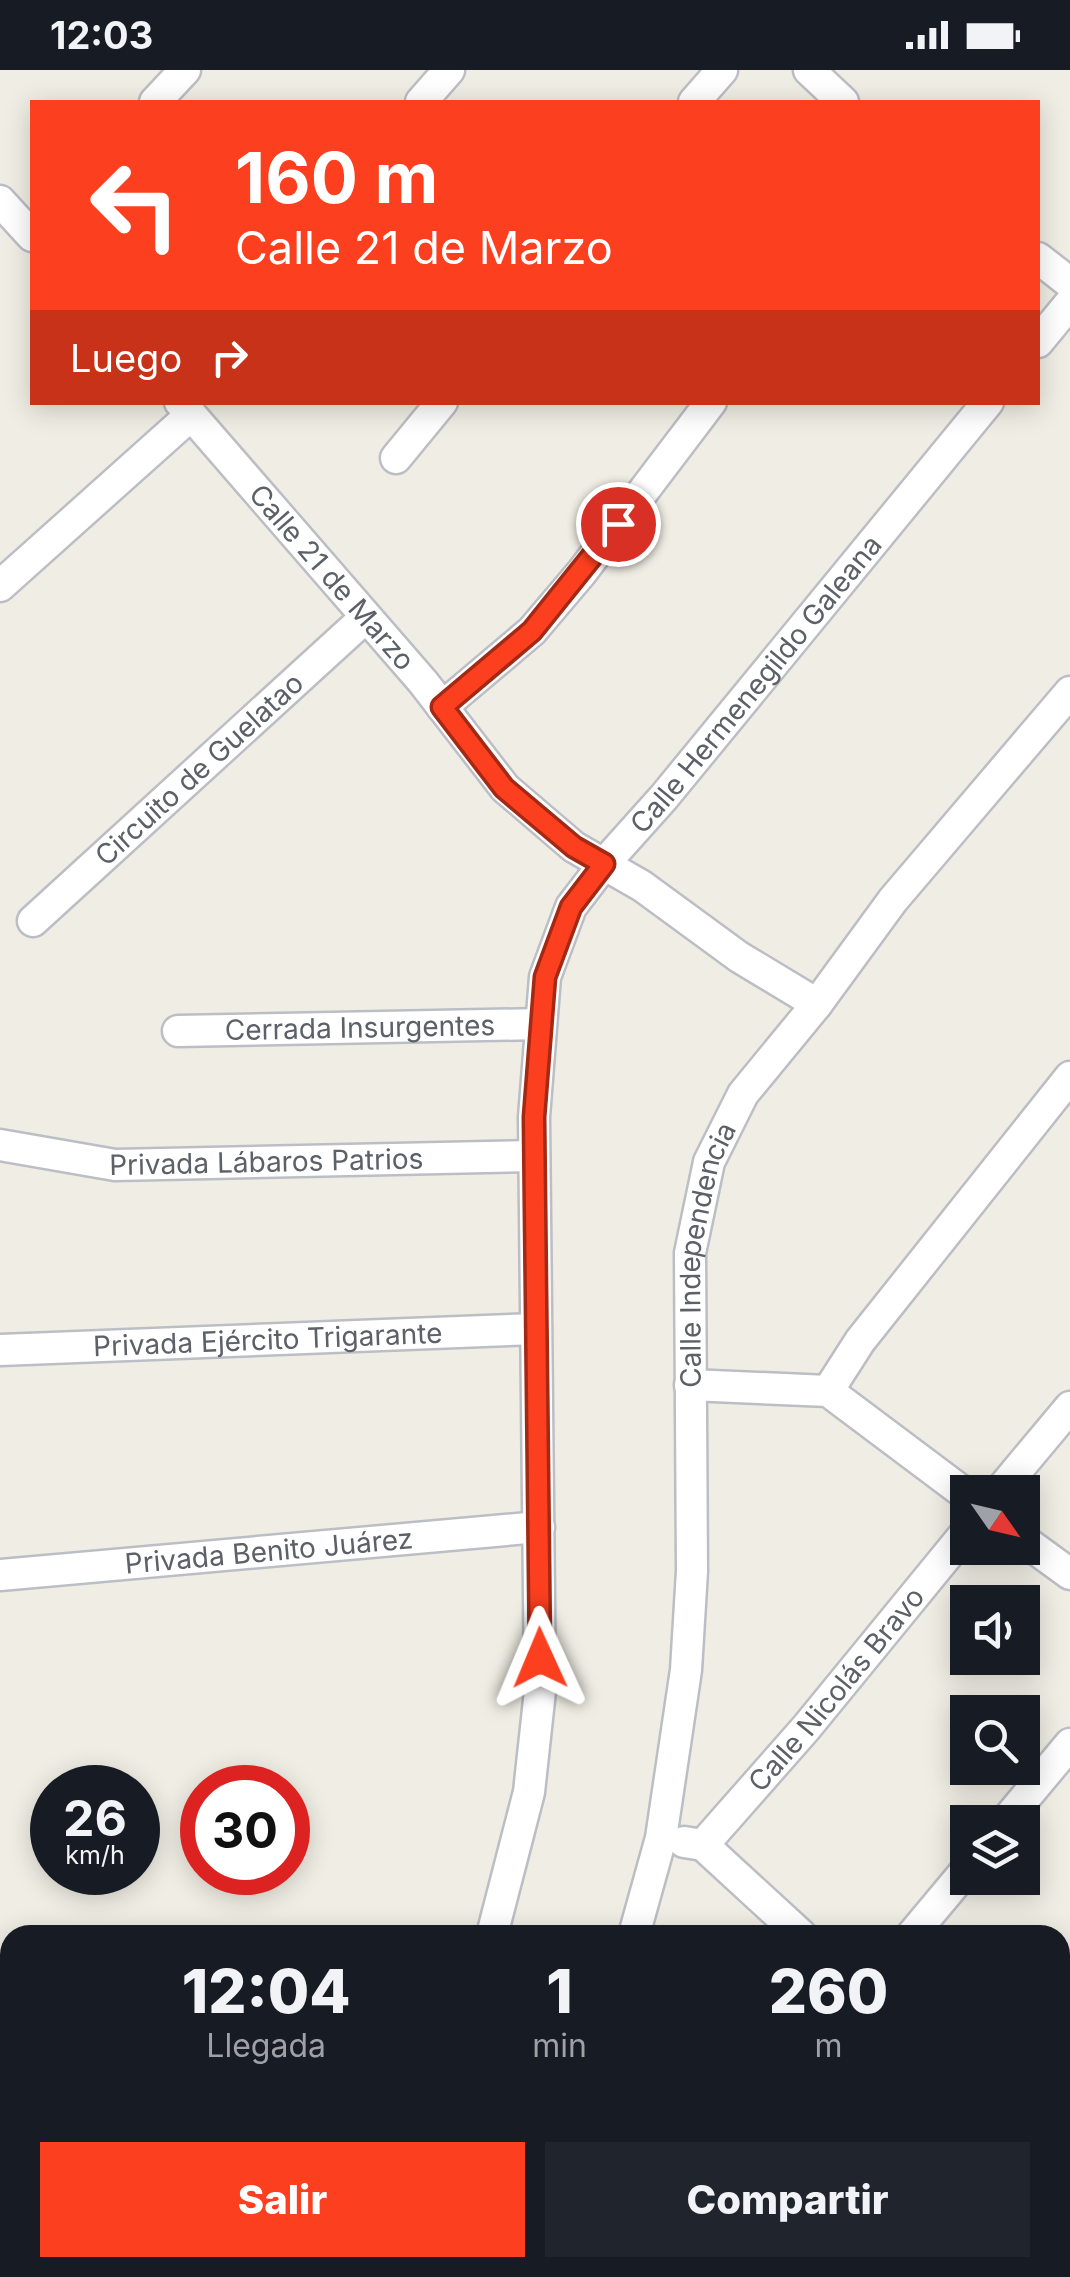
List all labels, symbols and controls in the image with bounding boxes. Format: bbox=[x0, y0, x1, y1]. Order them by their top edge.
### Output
text: 12:03 bbox=[50, 12, 153, 58]
text: 160 m bbox=[235, 135, 438, 220]
icon: left bbox=[70, 140, 200, 270]
text: Calle 21 de Marzo bbox=[235, 220, 613, 275]
icon: right bbox=[202, 330, 257, 385]
text: Luego bbox=[70, 335, 182, 381]
street label: Calle 21 de Marzo bbox=[242, 477, 422, 677]
pin bbox=[576, 482, 661, 567]
icon: arrive bbox=[591, 497, 646, 552]
street label: Calle Hermenegildo Galeana bbox=[623, 528, 889, 840]
street label: Circuito de Guelatao bbox=[88, 666, 310, 873]
street label: Cerrada Insurgentes bbox=[224, 1008, 495, 1047]
street label: Calle Independencia bbox=[673, 1117, 743, 1388]
street label: Privada Lábaros Patrios bbox=[109, 1141, 424, 1182]
street label: Privada Ejército Trigarante bbox=[93, 1316, 443, 1363]
north arrow bbox=[950, 1475, 1040, 1565]
map controls bbox=[950, 1475, 1040, 1895]
street label: Privada Benito Juárez bbox=[123, 1521, 414, 1581]
street label: Calle Nicolás Bravo bbox=[741, 1580, 931, 1798]
button: sound bbox=[950, 1585, 1040, 1675]
position arrow bbox=[488, 1606, 592, 1710]
button: search bbox=[950, 1695, 1040, 1785]
speed limit sign: 30 bbox=[180, 1765, 310, 1895]
text: 26 bbox=[63, 1788, 127, 1848]
button: layers bbox=[950, 1805, 1040, 1895]
text: km/h bbox=[65, 1840, 125, 1870]
text: 12:04 bbox=[182, 1955, 351, 2027]
text: 1 bbox=[546, 1955, 573, 2027]
text: 260 bbox=[769, 1955, 888, 2027]
text: Llegada bbox=[206, 2026, 326, 2065]
text: min bbox=[532, 2026, 587, 2065]
text: m bbox=[814, 2026, 842, 2065]
button: Salir bbox=[40, 2142, 525, 2257]
button: Compartir bbox=[545, 2142, 1030, 2257]

